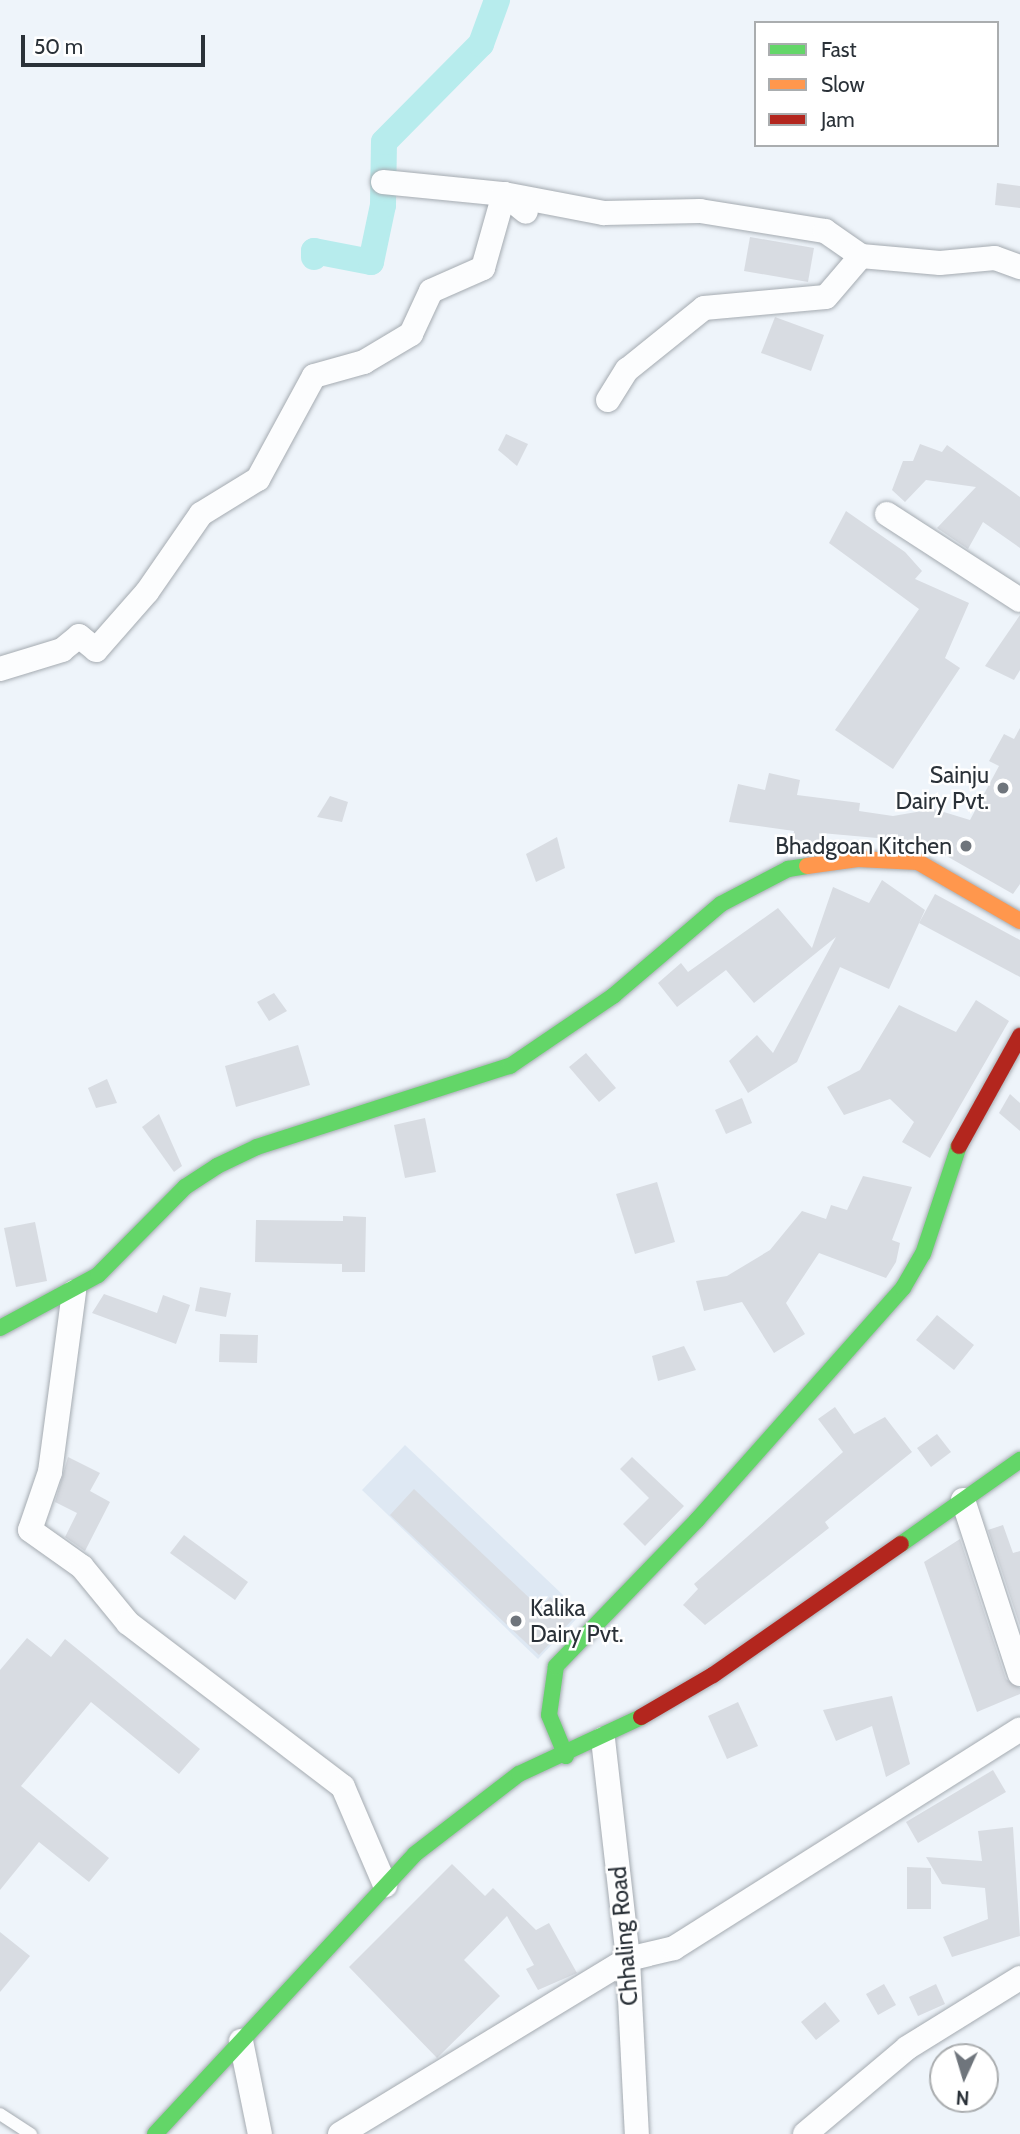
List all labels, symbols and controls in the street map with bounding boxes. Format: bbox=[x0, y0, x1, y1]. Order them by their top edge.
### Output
scale bar bbox=[24, 21, 208, 65]
legend bbox=[754, 21, 999, 147]
text: 50 m bbox=[34, 34, 83, 59]
text: Fast bbox=[821, 37, 857, 62]
text: Slow bbox=[821, 72, 865, 97]
text: Jam bbox=[821, 107, 855, 132]
place label: Sainju Dairy Pvt. bbox=[895, 761, 989, 815]
marker: Sainju Dairy Pvt. bbox=[995, 780, 1011, 796]
place label: Bhadgoan Kitchen bbox=[775, 832, 952, 860]
marker: Bhadgoan Kitchen bbox=[958, 838, 974, 854]
place label: Kalika Dairy Pvt. bbox=[530, 1594, 624, 1648]
marker: Kalika Dairy Pvt. bbox=[508, 1613, 524, 1629]
street label: Chhaling Road bbox=[604, 1865, 644, 2007]
north arrow bbox=[929, 2043, 999, 2113]
text: N bbox=[955, 2086, 970, 2109]

